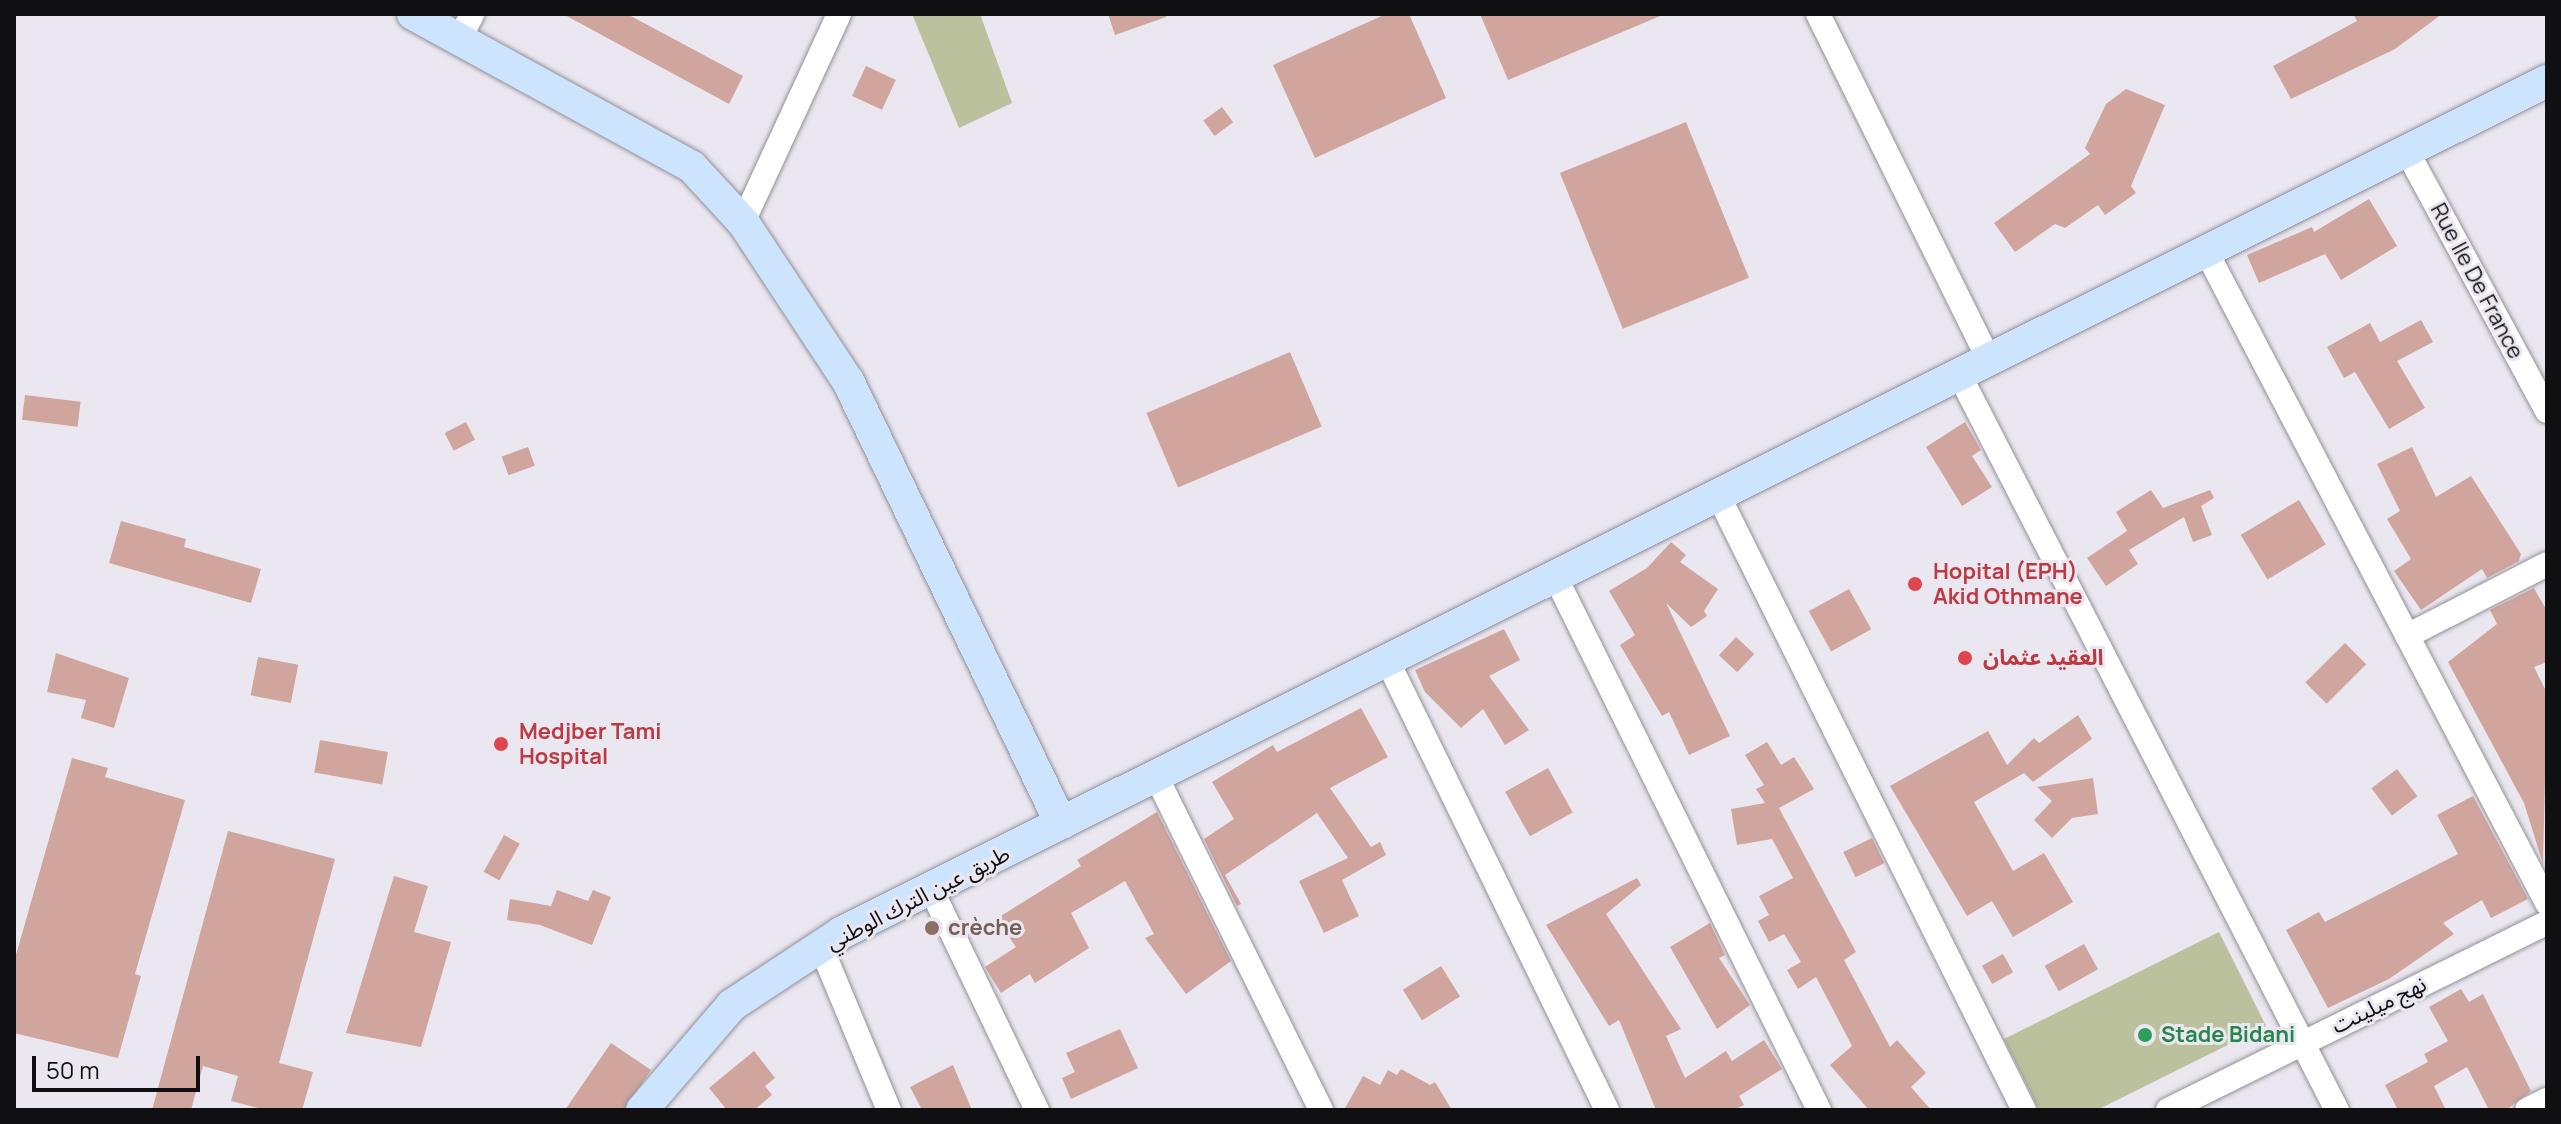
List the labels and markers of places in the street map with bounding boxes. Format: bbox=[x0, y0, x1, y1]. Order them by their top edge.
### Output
place label: Hopital (EPH) Akid Othmane bbox=[1933, 558, 2083, 610]
marker: Hopital (EPH) Akid Othmane bbox=[1904, 573, 1926, 595]
place label: العقيد عثمان bbox=[1983, 645, 2104, 671]
marker: العقيد عثمان bbox=[1954, 647, 1976, 669]
place label: Medjber Tami Hospital bbox=[519, 718, 661, 770]
marker: Medjber Tami Hospital bbox=[490, 733, 512, 755]
place label: crèche bbox=[948, 915, 1022, 941]
marker: crèche bbox=[923, 919, 941, 937]
place label: Stade Bidani bbox=[2161, 1022, 2295, 1048]
marker: Stade Bidani bbox=[2136, 1026, 2154, 1044]

